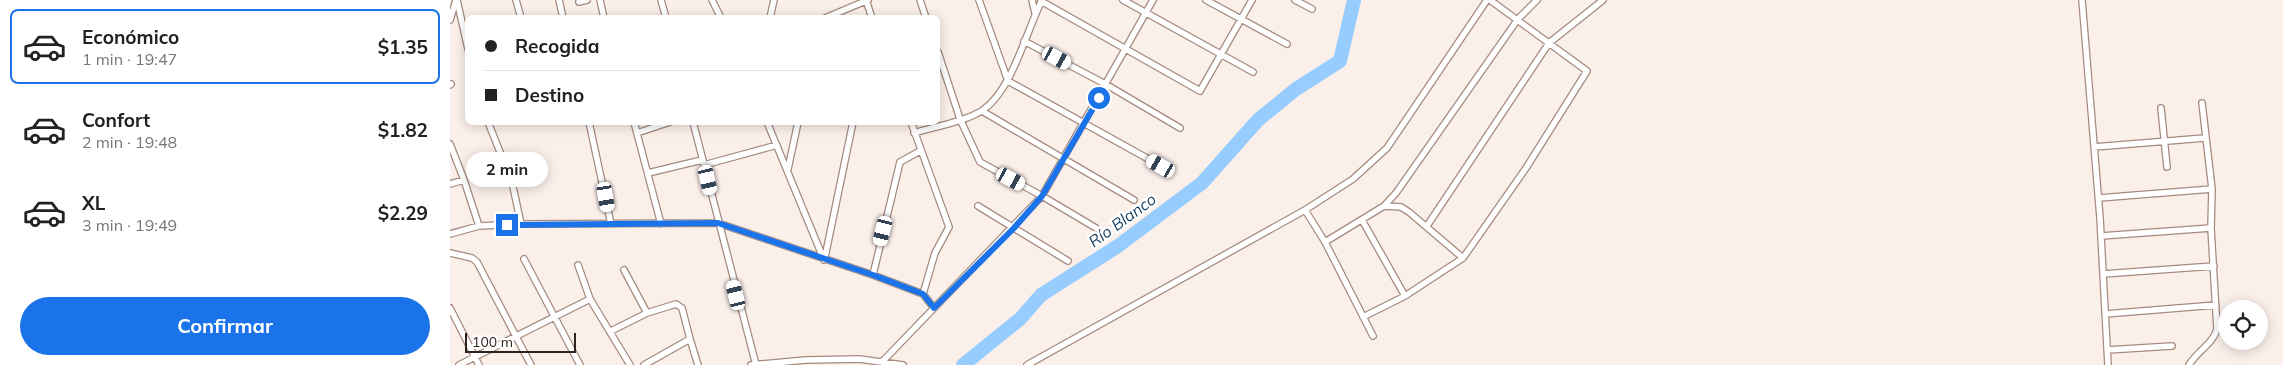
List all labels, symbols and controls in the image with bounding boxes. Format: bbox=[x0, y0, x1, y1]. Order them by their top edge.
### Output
icon: car bbox=[22, 24, 67, 69]
text: Económico bbox=[82, 25, 179, 49]
text: Recogida bbox=[515, 34, 599, 58]
text: $1.35 bbox=[378, 35, 428, 59]
car bbox=[1040, 44, 1073, 72]
text: 1 min · 19:47 bbox=[82, 49, 177, 69]
text: Destino bbox=[515, 83, 584, 107]
route start bbox=[1088, 87, 1110, 109]
icon: car bbox=[22, 107, 67, 152]
text: Confort bbox=[82, 108, 150, 132]
text: $1.82 bbox=[378, 118, 428, 142]
text: 2 min · 19:48 bbox=[82, 132, 177, 152]
callout: 2 min bbox=[466, 152, 548, 188]
car bbox=[1144, 152, 1177, 180]
text: 2 min bbox=[486, 159, 528, 179]
car bbox=[697, 164, 718, 196]
car bbox=[994, 165, 1027, 193]
car bbox=[596, 181, 615, 213]
water label: Río Blanco bbox=[1084, 189, 1160, 251]
icon: car bbox=[22, 190, 67, 235]
text: XL bbox=[82, 191, 105, 215]
text: $2.29 bbox=[378, 201, 428, 225]
route end bbox=[496, 214, 518, 236]
text: 3 min · 19:49 bbox=[82, 215, 177, 235]
car bbox=[872, 215, 893, 247]
car bbox=[725, 279, 746, 311]
button: Confirmar bbox=[20, 297, 430, 355]
map controls bbox=[2218, 300, 2268, 350]
button: locate bbox=[2218, 300, 2268, 350]
scale bar bbox=[465, 330, 576, 353]
text: 100 m bbox=[472, 333, 513, 351]

